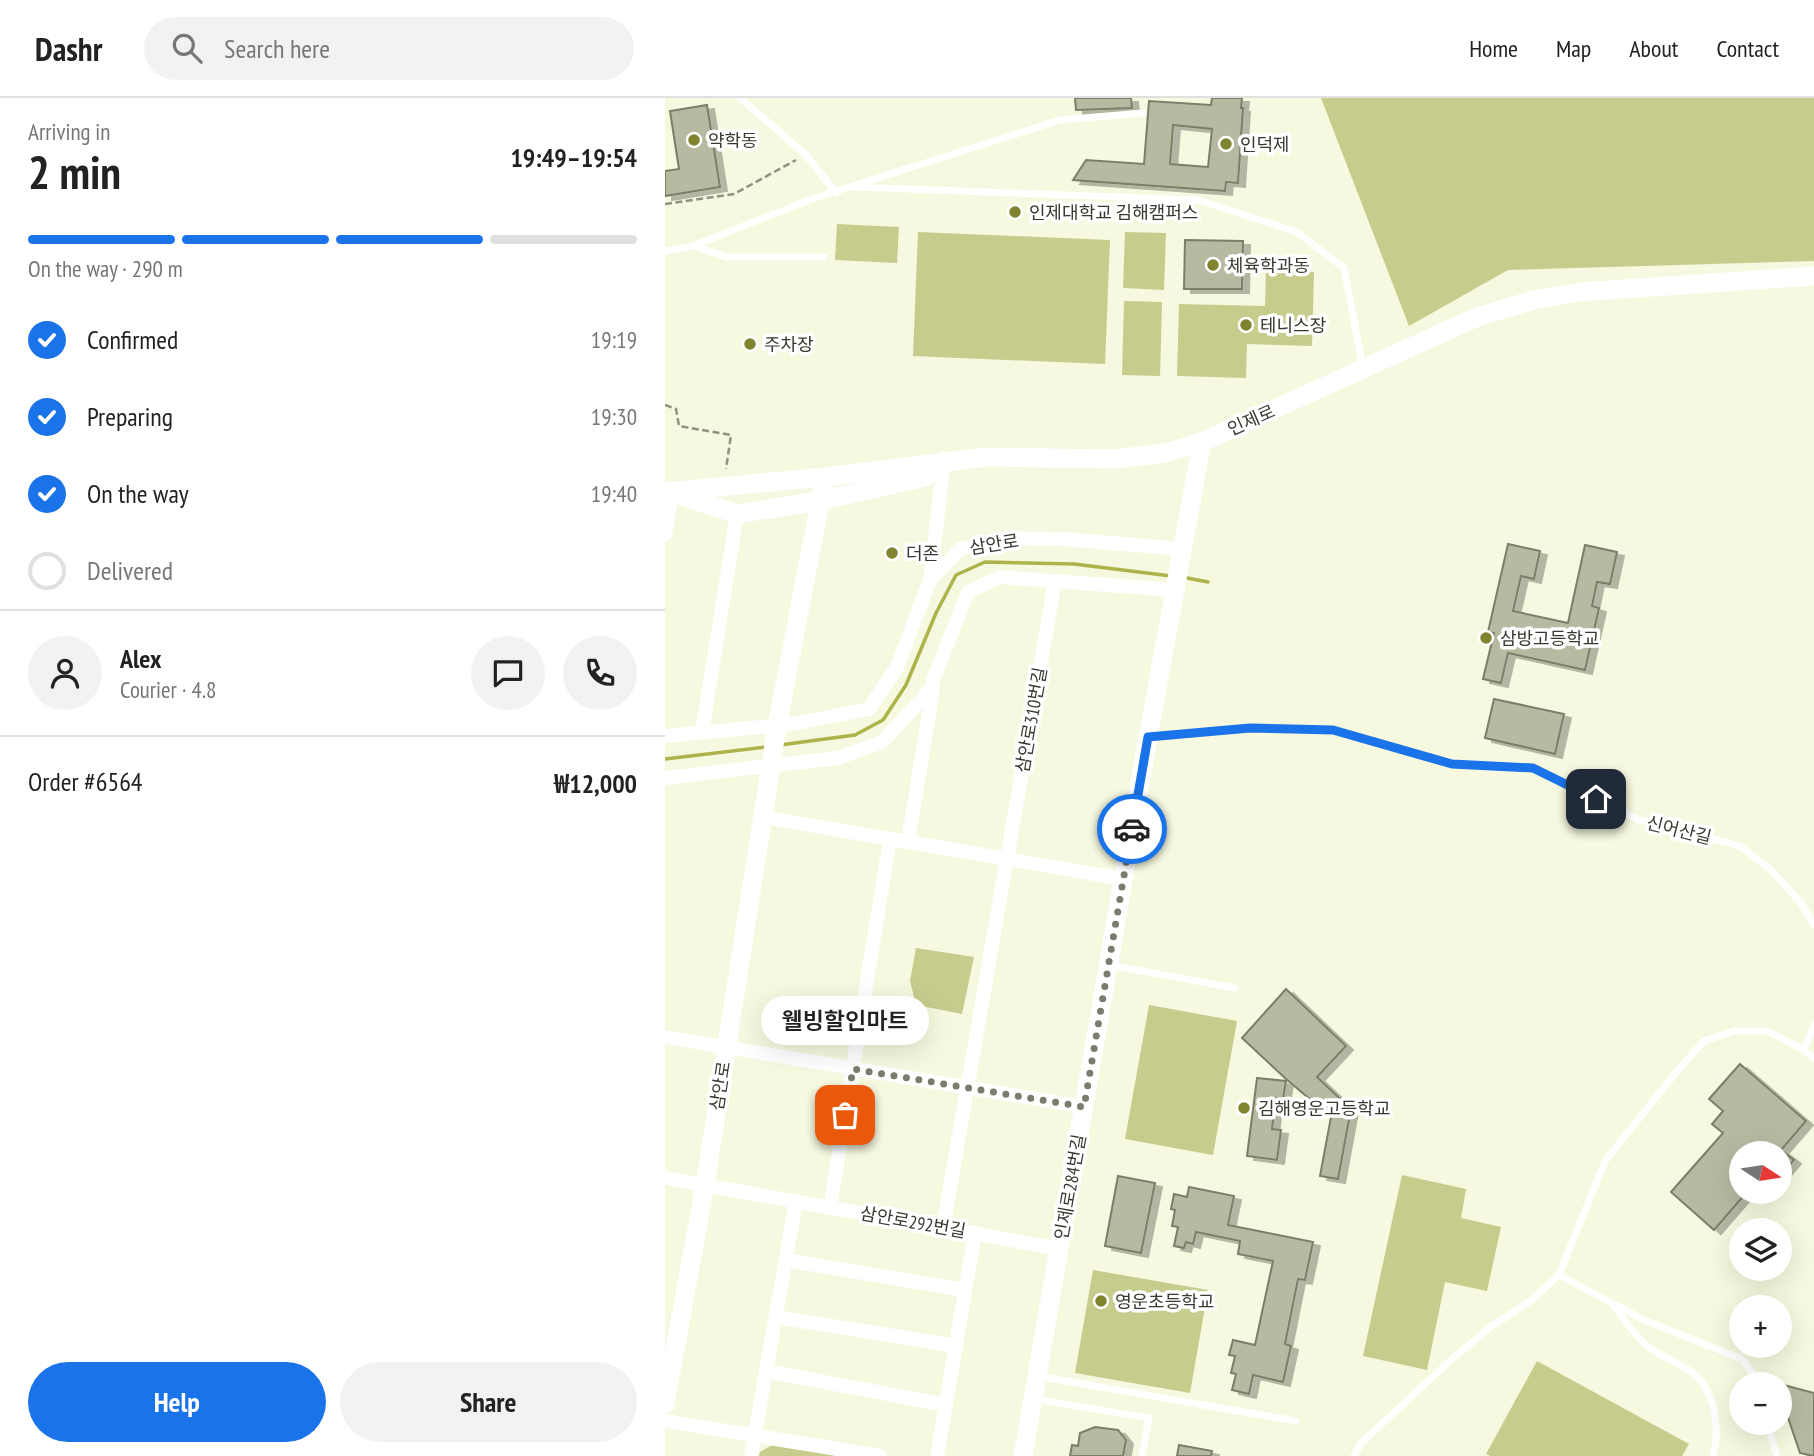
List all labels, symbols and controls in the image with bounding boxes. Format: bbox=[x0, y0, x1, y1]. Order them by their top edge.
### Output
search box bbox=[144, 17, 634, 80]
text: Dashr bbox=[35, 27, 102, 70]
icon: search bbox=[168, 29, 206, 67]
text: Search here bbox=[224, 32, 330, 65]
text: Home bbox=[1469, 33, 1518, 64]
text: Map bbox=[1556, 33, 1591, 64]
text: About bbox=[1629, 33, 1678, 64]
text: Contact bbox=[1716, 33, 1779, 64]
text: Arriving in bbox=[28, 117, 110, 146]
place label: 약학동 bbox=[708, 129, 758, 152]
marker: 약학동 bbox=[686, 132, 702, 148]
place label: 인덕제 bbox=[1240, 133, 1290, 156]
marker: 인덕제 bbox=[1218, 136, 1234, 152]
text: 19:49–19:54 bbox=[510, 141, 637, 174]
text: 2 min bbox=[28, 142, 121, 202]
place label: 인제대학교 김해캠퍼스 bbox=[1029, 201, 1198, 224]
marker: 인제대학교 김해캠퍼스 bbox=[1007, 204, 1023, 220]
text: On the way · 290 m bbox=[28, 254, 183, 283]
place label: 체육학과동 bbox=[1227, 254, 1310, 277]
marker: 체육학과동 bbox=[1205, 257, 1221, 273]
place label: 테니스장 bbox=[1260, 314, 1326, 337]
marker: 테니스장 bbox=[1238, 317, 1254, 333]
icon: check bbox=[28, 321, 66, 359]
text: Confirmed bbox=[87, 323, 178, 356]
text: 19:19 bbox=[591, 325, 637, 354]
place label: 주차장 bbox=[764, 333, 814, 356]
marker: 주차장 bbox=[742, 336, 758, 352]
icon: check bbox=[28, 398, 66, 436]
street label: 인제로 bbox=[1224, 399, 1278, 441]
text: Preparing bbox=[87, 400, 173, 433]
text: 19:30 bbox=[591, 402, 637, 431]
icon: check bbox=[28, 475, 66, 513]
text: On the way bbox=[87, 477, 189, 510]
text: 19:40 bbox=[591, 479, 637, 508]
street label: 삼안로 bbox=[968, 529, 1020, 559]
place label: 더존 bbox=[906, 542, 939, 565]
marker: 더존 bbox=[884, 545, 900, 561]
text: Delivered bbox=[87, 554, 173, 587]
place label: 삼방고등학교 bbox=[1500, 627, 1599, 650]
marker: 삼방고등학교 bbox=[1478, 630, 1494, 646]
button: person bbox=[28, 636, 102, 710]
button: chat bbox=[471, 636, 545, 710]
button: phone bbox=[563, 636, 637, 710]
text: Alex bbox=[120, 642, 161, 675]
street label: 삼안로310번길 bbox=[1010, 665, 1052, 775]
text: Courier · 4.8 bbox=[120, 675, 216, 704]
text: Order #6564 bbox=[28, 765, 143, 798]
text: ₩12,000 bbox=[554, 767, 637, 800]
pin bbox=[1566, 769, 1626, 829]
icon: home bbox=[1577, 780, 1615, 818]
courier bbox=[1097, 794, 1167, 864]
icon: car bbox=[1113, 810, 1151, 848]
street label: 신어산길 bbox=[1644, 811, 1714, 849]
callout: 웰빙할인마트 bbox=[761, 996, 929, 1045]
text: 웰빙할인마트 bbox=[782, 1006, 908, 1035]
street label: 삼안로 bbox=[705, 1060, 735, 1112]
pin bbox=[815, 1085, 875, 1145]
icon: bag bbox=[826, 1096, 864, 1134]
place label: 김해영운고등학교 bbox=[1258, 1097, 1390, 1120]
marker: 김해영운고등학교 bbox=[1236, 1100, 1252, 1116]
street label: 인제로284번길 bbox=[1049, 1132, 1091, 1242]
north arrow bbox=[1729, 1141, 1792, 1204]
map controls bbox=[1729, 1141, 1792, 1435]
street label: 삼안로292번길 bbox=[858, 1201, 968, 1243]
button: layers bbox=[1729, 1218, 1792, 1281]
place label: 영운초등학교 bbox=[1115, 1290, 1214, 1313]
marker: 영운초등학교 bbox=[1093, 1293, 1109, 1309]
button: + bbox=[1729, 1295, 1792, 1358]
button: Help bbox=[28, 1362, 326, 1442]
button: Share bbox=[340, 1362, 637, 1442]
button: − bbox=[1729, 1372, 1792, 1435]

